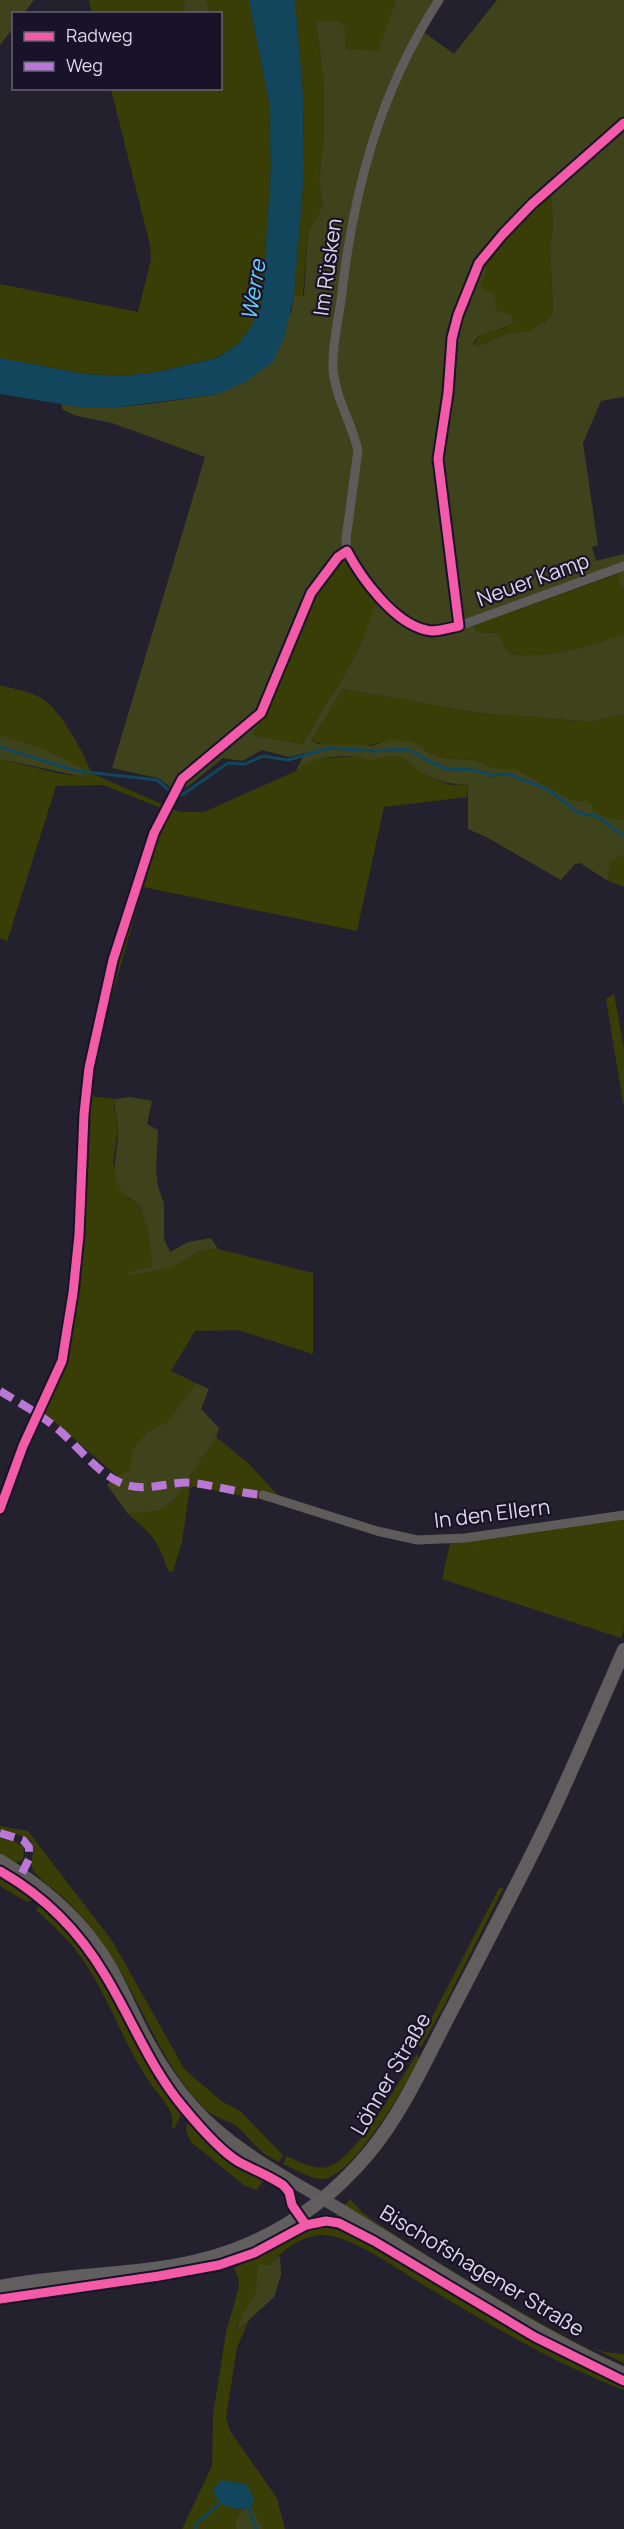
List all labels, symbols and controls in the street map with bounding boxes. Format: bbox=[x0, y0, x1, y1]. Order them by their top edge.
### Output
legend bbox=[12, 12, 222, 90]
text: Radweg bbox=[66, 23, 133, 47]
text: Weg bbox=[66, 53, 103, 77]
street label: Im Rüsken bbox=[306, 216, 348, 317]
water label: Werre bbox=[233, 257, 273, 322]
street label: Neuer Kamp bbox=[473, 546, 593, 612]
street label: In den Ellern bbox=[432, 1492, 552, 1534]
street label: Löhner Straße bbox=[344, 2007, 437, 2140]
street label: Bischofshagener Straße bbox=[375, 2198, 590, 2342]

